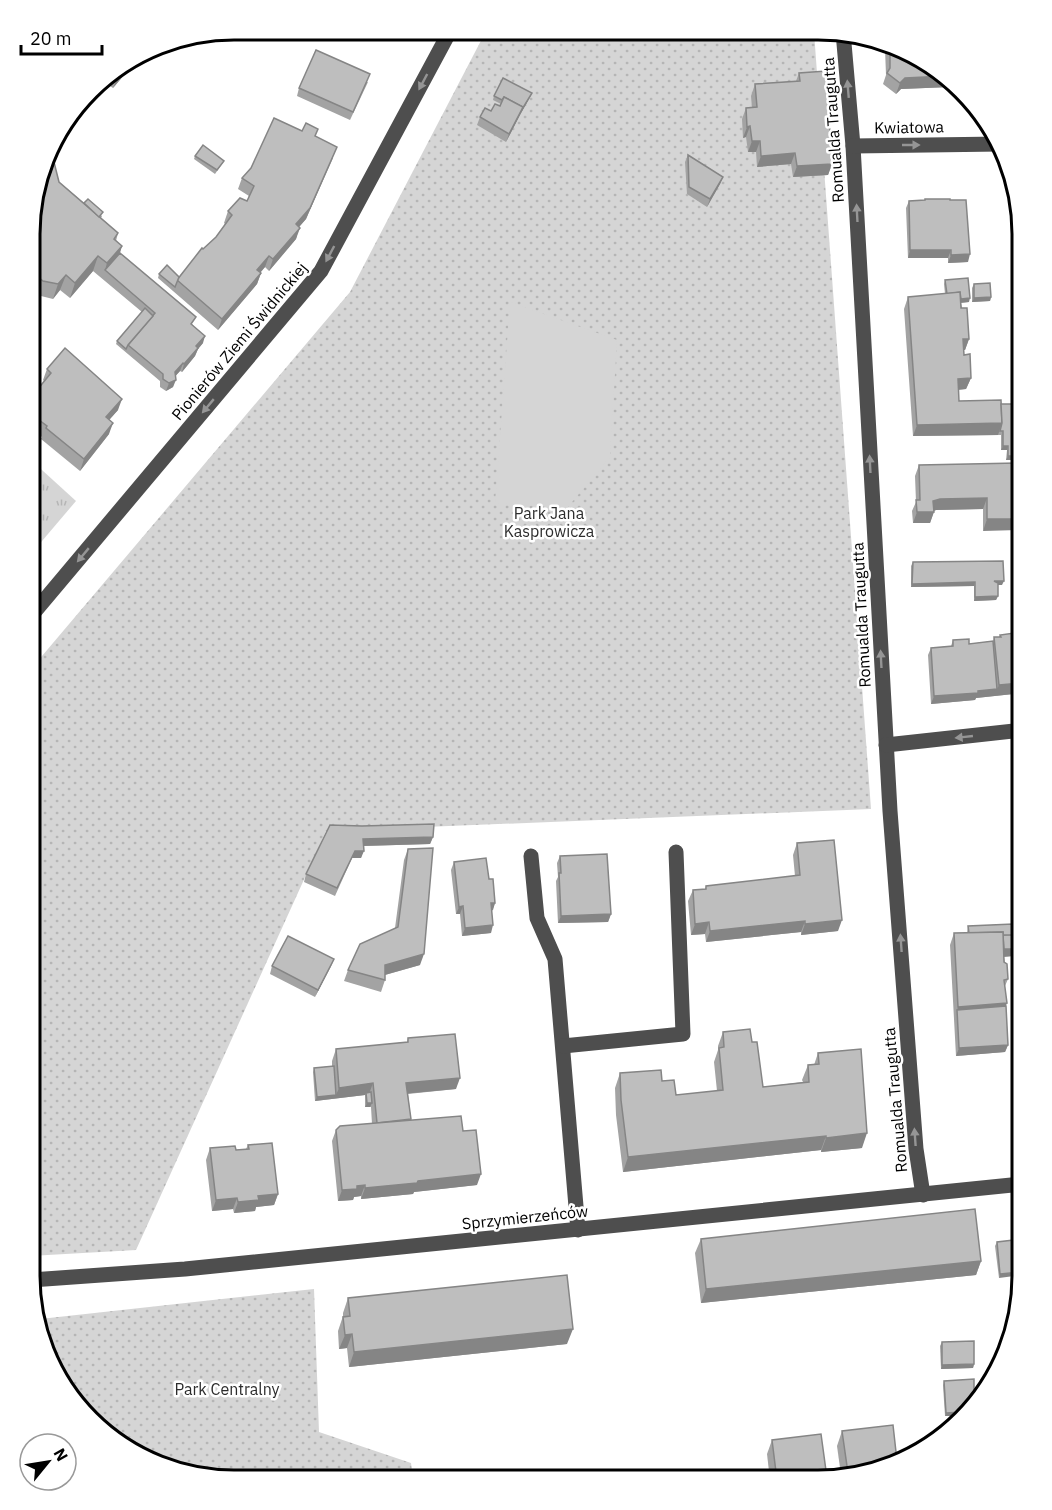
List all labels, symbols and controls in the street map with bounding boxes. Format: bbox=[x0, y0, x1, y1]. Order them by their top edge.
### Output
scale bar bbox=[21, 18, 102, 56]
text: 20 m bbox=[30, 27, 72, 50]
street label: Romualda Traugutta bbox=[818, 56, 848, 203]
one-way arrow bbox=[418, 74, 428, 91]
one-way arrow bbox=[843, 79, 853, 98]
street label: Kwiatowa bbox=[874, 116, 945, 138]
one-way arrow bbox=[902, 140, 921, 150]
one-way arrow bbox=[852, 204, 861, 223]
one-way arrow bbox=[325, 246, 335, 263]
street label: Pionierów Ziemi Świdnickiej bbox=[166, 257, 311, 424]
one-way arrow bbox=[202, 398, 215, 413]
one-way arrow bbox=[866, 455, 875, 474]
park label: Park Jana Kasprowicza bbox=[504, 503, 595, 541]
street label: Romualda Traugutta bbox=[847, 541, 875, 688]
one-way arrow bbox=[76, 547, 89, 563]
one-way arrow bbox=[877, 650, 886, 669]
one-way arrow bbox=[954, 732, 973, 741]
one-way arrow bbox=[896, 933, 905, 952]
street label: Romualda Traugutta bbox=[879, 1026, 911, 1173]
one-way arrow bbox=[911, 1127, 920, 1146]
street label: Sprzymierzeńców bbox=[461, 1200, 589, 1234]
park label: Park Centralny bbox=[174, 1379, 280, 1399]
north arrow bbox=[18, 1432, 78, 1492]
text: N bbox=[49, 1444, 73, 1465]

